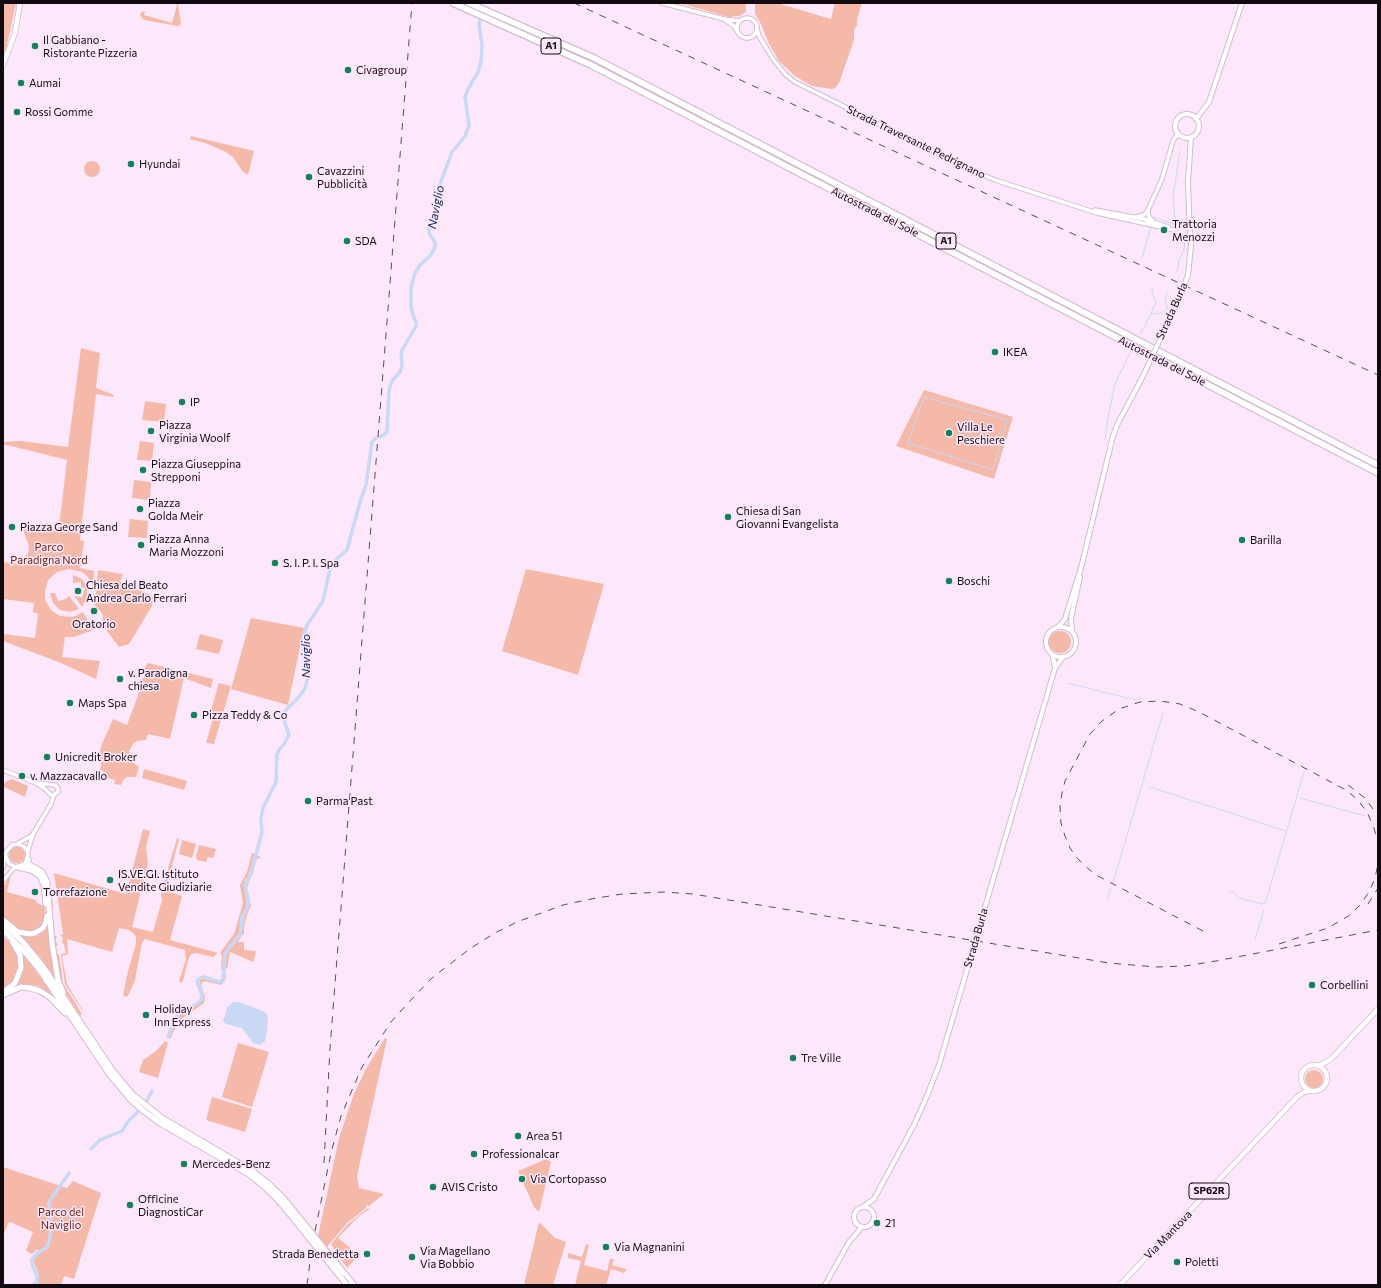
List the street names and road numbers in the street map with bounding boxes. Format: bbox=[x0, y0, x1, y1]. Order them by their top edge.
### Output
road number: A1 bbox=[541, 38, 561, 54]
street label: Strada Traversante Pedrignano bbox=[844, 103, 988, 181]
street label: Autostrada del Sole bbox=[829, 184, 921, 240]
road number: A1 bbox=[936, 233, 956, 249]
street label: Strada Burla bbox=[1154, 280, 1190, 342]
street label: Autostrada del Sole bbox=[1116, 333, 1208, 389]
street label: Strada Burla bbox=[961, 907, 991, 969]
road number: SP62R bbox=[1189, 1183, 1229, 1199]
street label: Via Mantova bbox=[1141, 1208, 1195, 1262]

